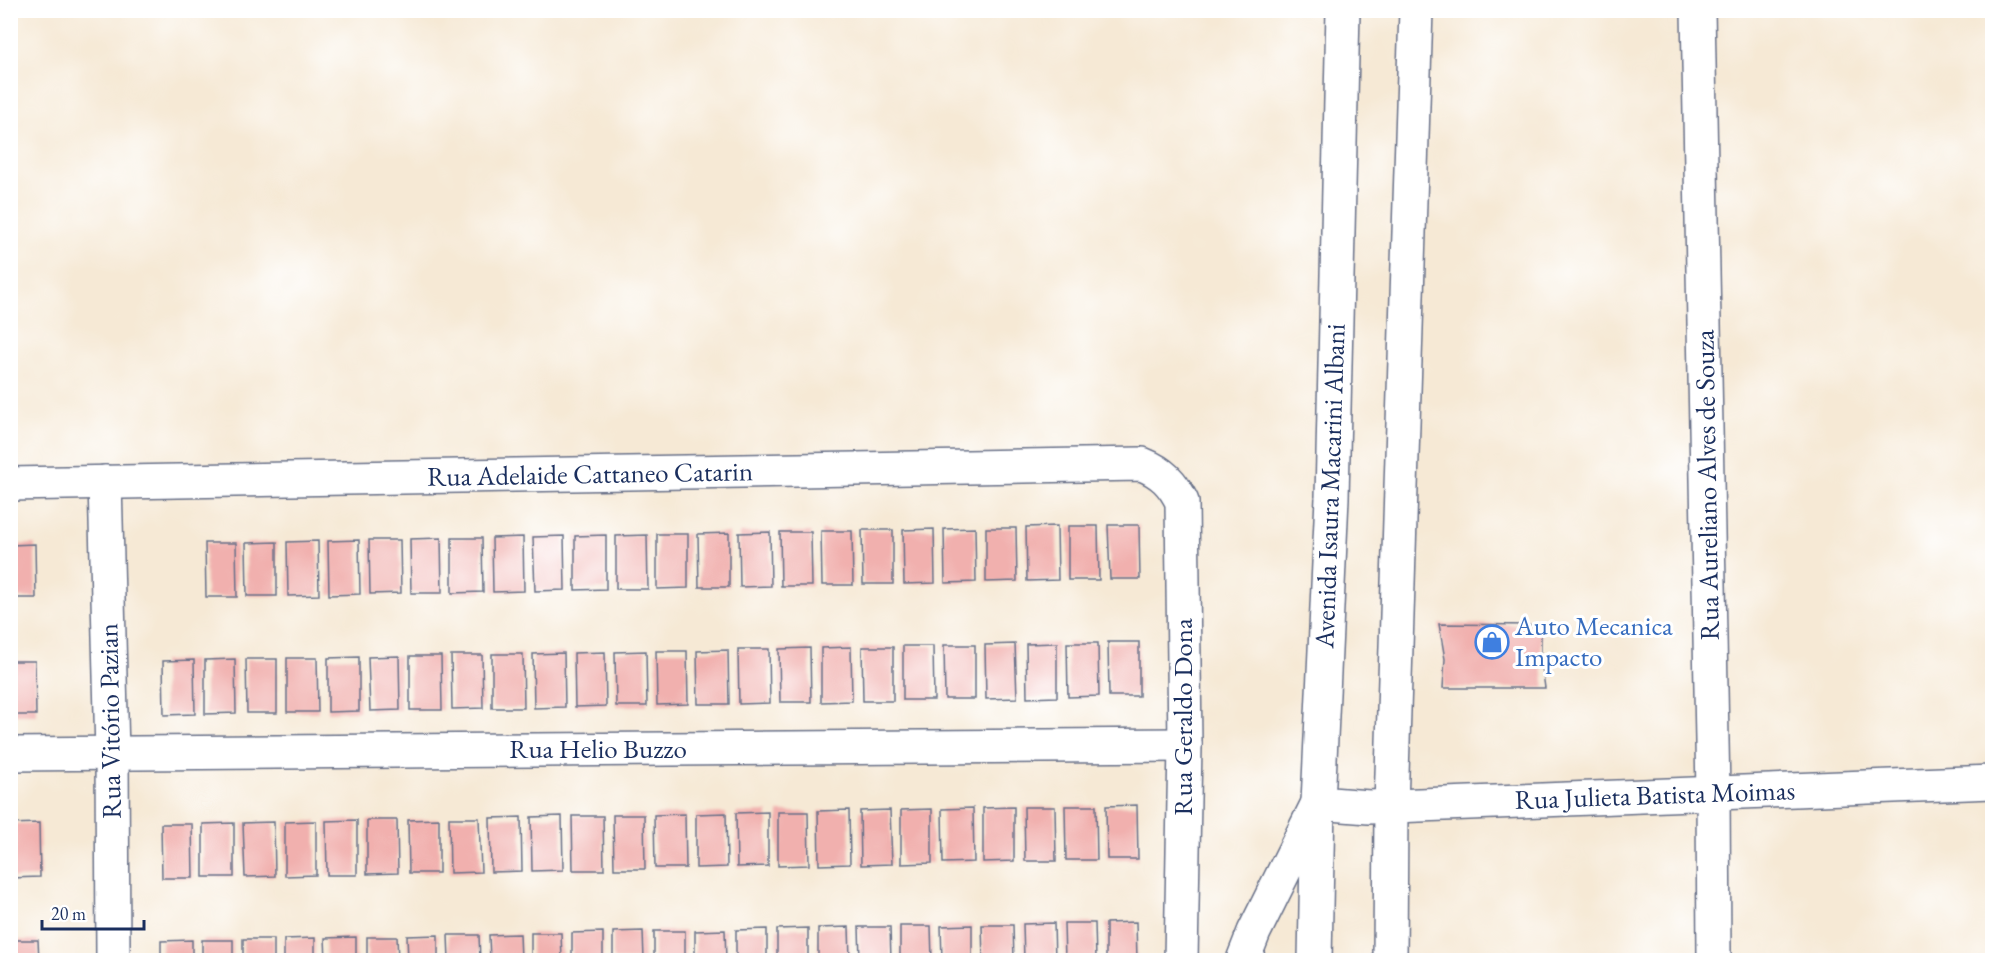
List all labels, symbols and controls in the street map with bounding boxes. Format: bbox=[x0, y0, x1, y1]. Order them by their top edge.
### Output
street label: Avenida Isaura Macarini Albani bbox=[1306, 322, 1353, 650]
street label: Rua Aureliano Alves de Souza bbox=[1686, 329, 1727, 641]
street label: Rua Adelaide Cattaneo Catarin bbox=[427, 453, 753, 494]
place label: Auto Mecanica Impacto bbox=[1514, 608, 1673, 674]
street label: Rua Geraldo Dona bbox=[1165, 618, 1200, 816]
street label: Rua Vitório Pazian bbox=[90, 623, 129, 819]
shop icon: Auto Mecanica Impacto bbox=[1474, 624, 1510, 660]
street label: Rua Helio Buzzo bbox=[509, 731, 687, 766]
street label: Rua Julieta Batista Moimas bbox=[1514, 772, 1796, 817]
scale bar bbox=[42, 893, 144, 931]
text: 20 m bbox=[51, 902, 86, 925]

